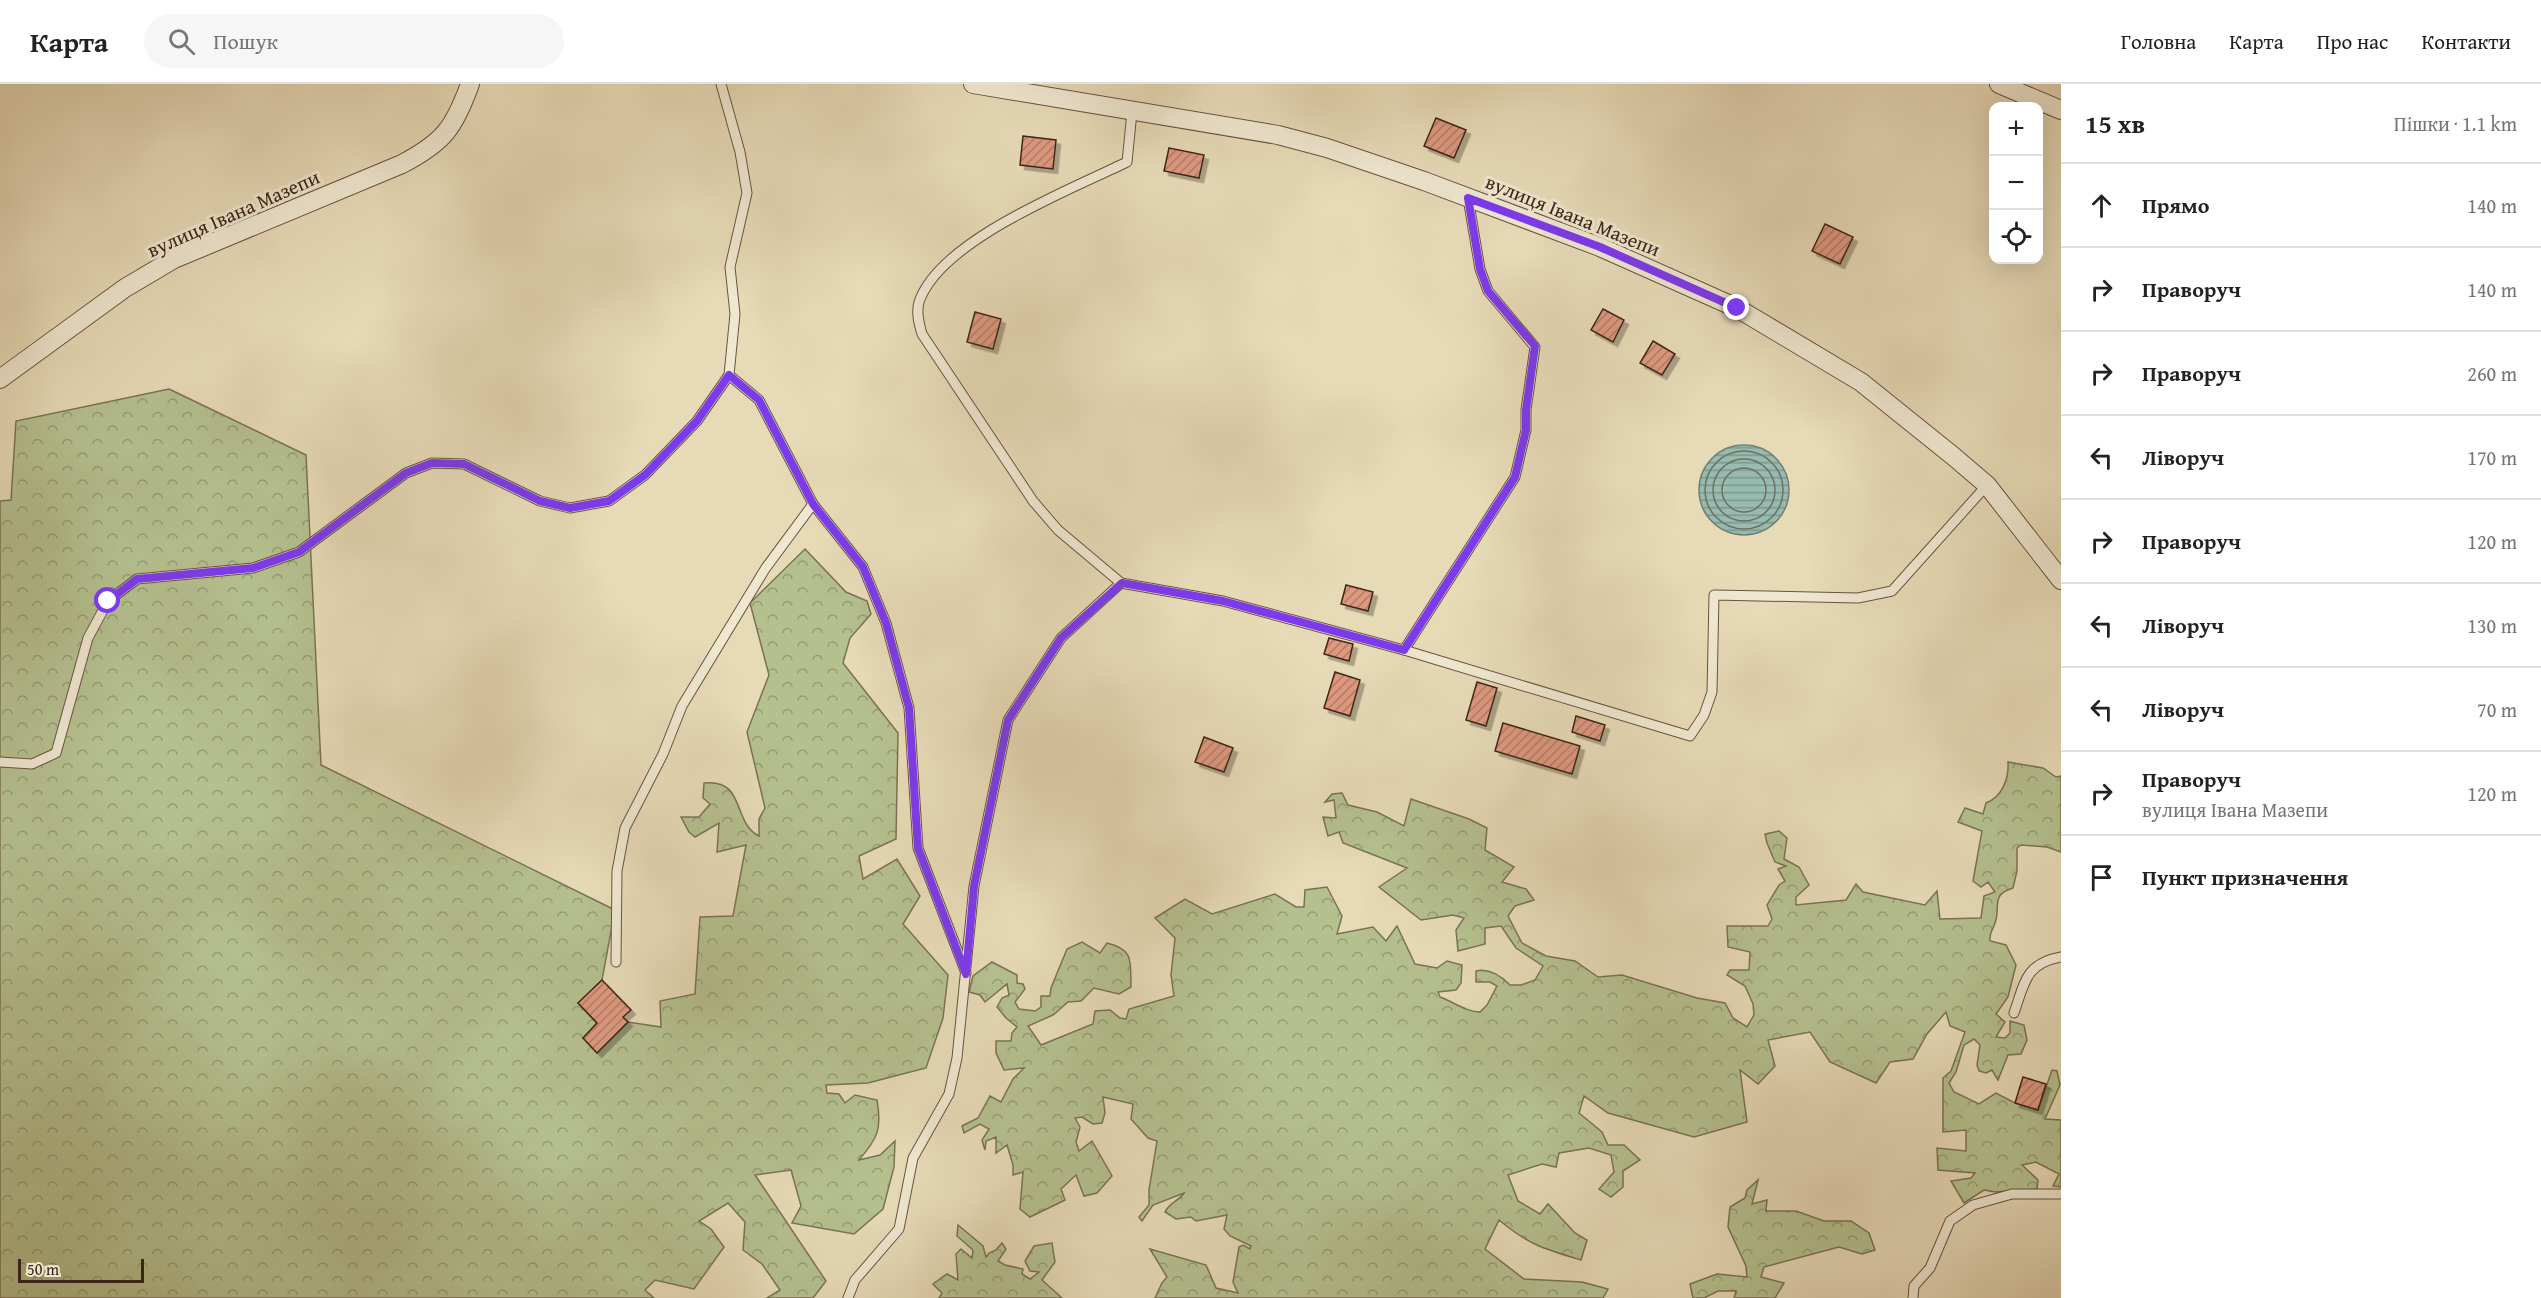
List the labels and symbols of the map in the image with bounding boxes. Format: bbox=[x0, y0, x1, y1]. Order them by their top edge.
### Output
street label: вулиця Івана Мазепи bbox=[142, 162, 324, 264]
street label: вулиця Івана Мазепи bbox=[1481, 167, 1665, 263]
route end bbox=[1723, 294, 1749, 320]
route start bbox=[94, 587, 120, 613]
scale bar bbox=[18, 1256, 144, 1284]

